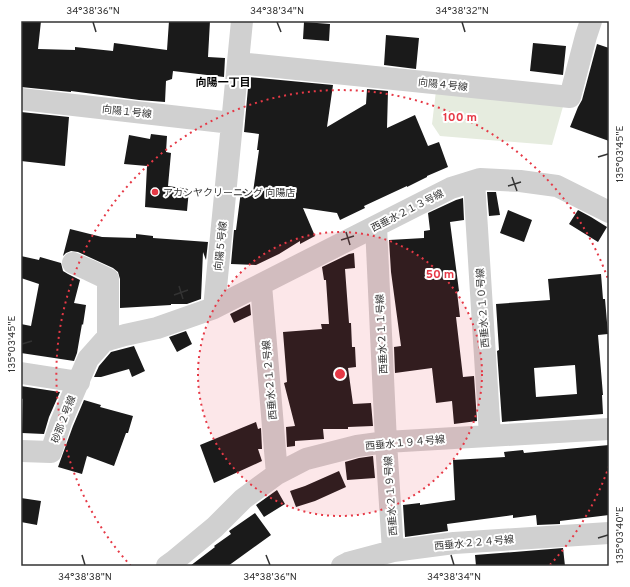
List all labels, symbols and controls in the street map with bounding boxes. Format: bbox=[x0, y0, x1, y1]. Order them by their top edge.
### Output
text: 34°38'36"N bbox=[66, 5, 120, 18]
text: 34°38'34"N bbox=[250, 5, 304, 18]
text: 34°38'32"N bbox=[435, 5, 489, 18]
district label: 向陽一丁目 bbox=[196, 76, 251, 90]
street label: 向陽４号線 bbox=[417, 76, 468, 95]
street label: 向陽１号線 bbox=[101, 103, 152, 122]
text: 100 m bbox=[443, 110, 477, 126]
text: 135°03'45"E bbox=[614, 125, 627, 183]
marker: アカシヤクリーニング 向陽店 bbox=[150, 187, 160, 197]
place label: アカシヤクリーニング 向陽店 bbox=[163, 187, 295, 200]
street label: 西垂水２１３号線 bbox=[369, 187, 446, 235]
street label: 向陽５号線 bbox=[212, 221, 231, 272]
text: 50 m bbox=[426, 267, 454, 283]
street label: 西垂水２１０号線 bbox=[474, 268, 493, 348]
street label: 西垂水２１１号線 bbox=[374, 294, 391, 374]
text: 135°03'45"E bbox=[6, 315, 19, 373]
street label: 西垂水２１２号線 bbox=[261, 339, 280, 420]
centre of rings bbox=[333, 367, 347, 381]
street label: 砂那２号線 bbox=[49, 394, 79, 445]
street label: 西垂水１９４号線 bbox=[365, 434, 446, 453]
street label: 西垂水２１９号線 bbox=[382, 456, 401, 536]
text: 135°03'40"E bbox=[614, 506, 627, 564]
street label: 西垂水２２４号線 bbox=[434, 534, 515, 553]
text: 34°38'38"N bbox=[58, 571, 112, 584]
text: 34°38'36"N bbox=[243, 571, 297, 584]
text: 34°38'34"N bbox=[427, 571, 481, 584]

